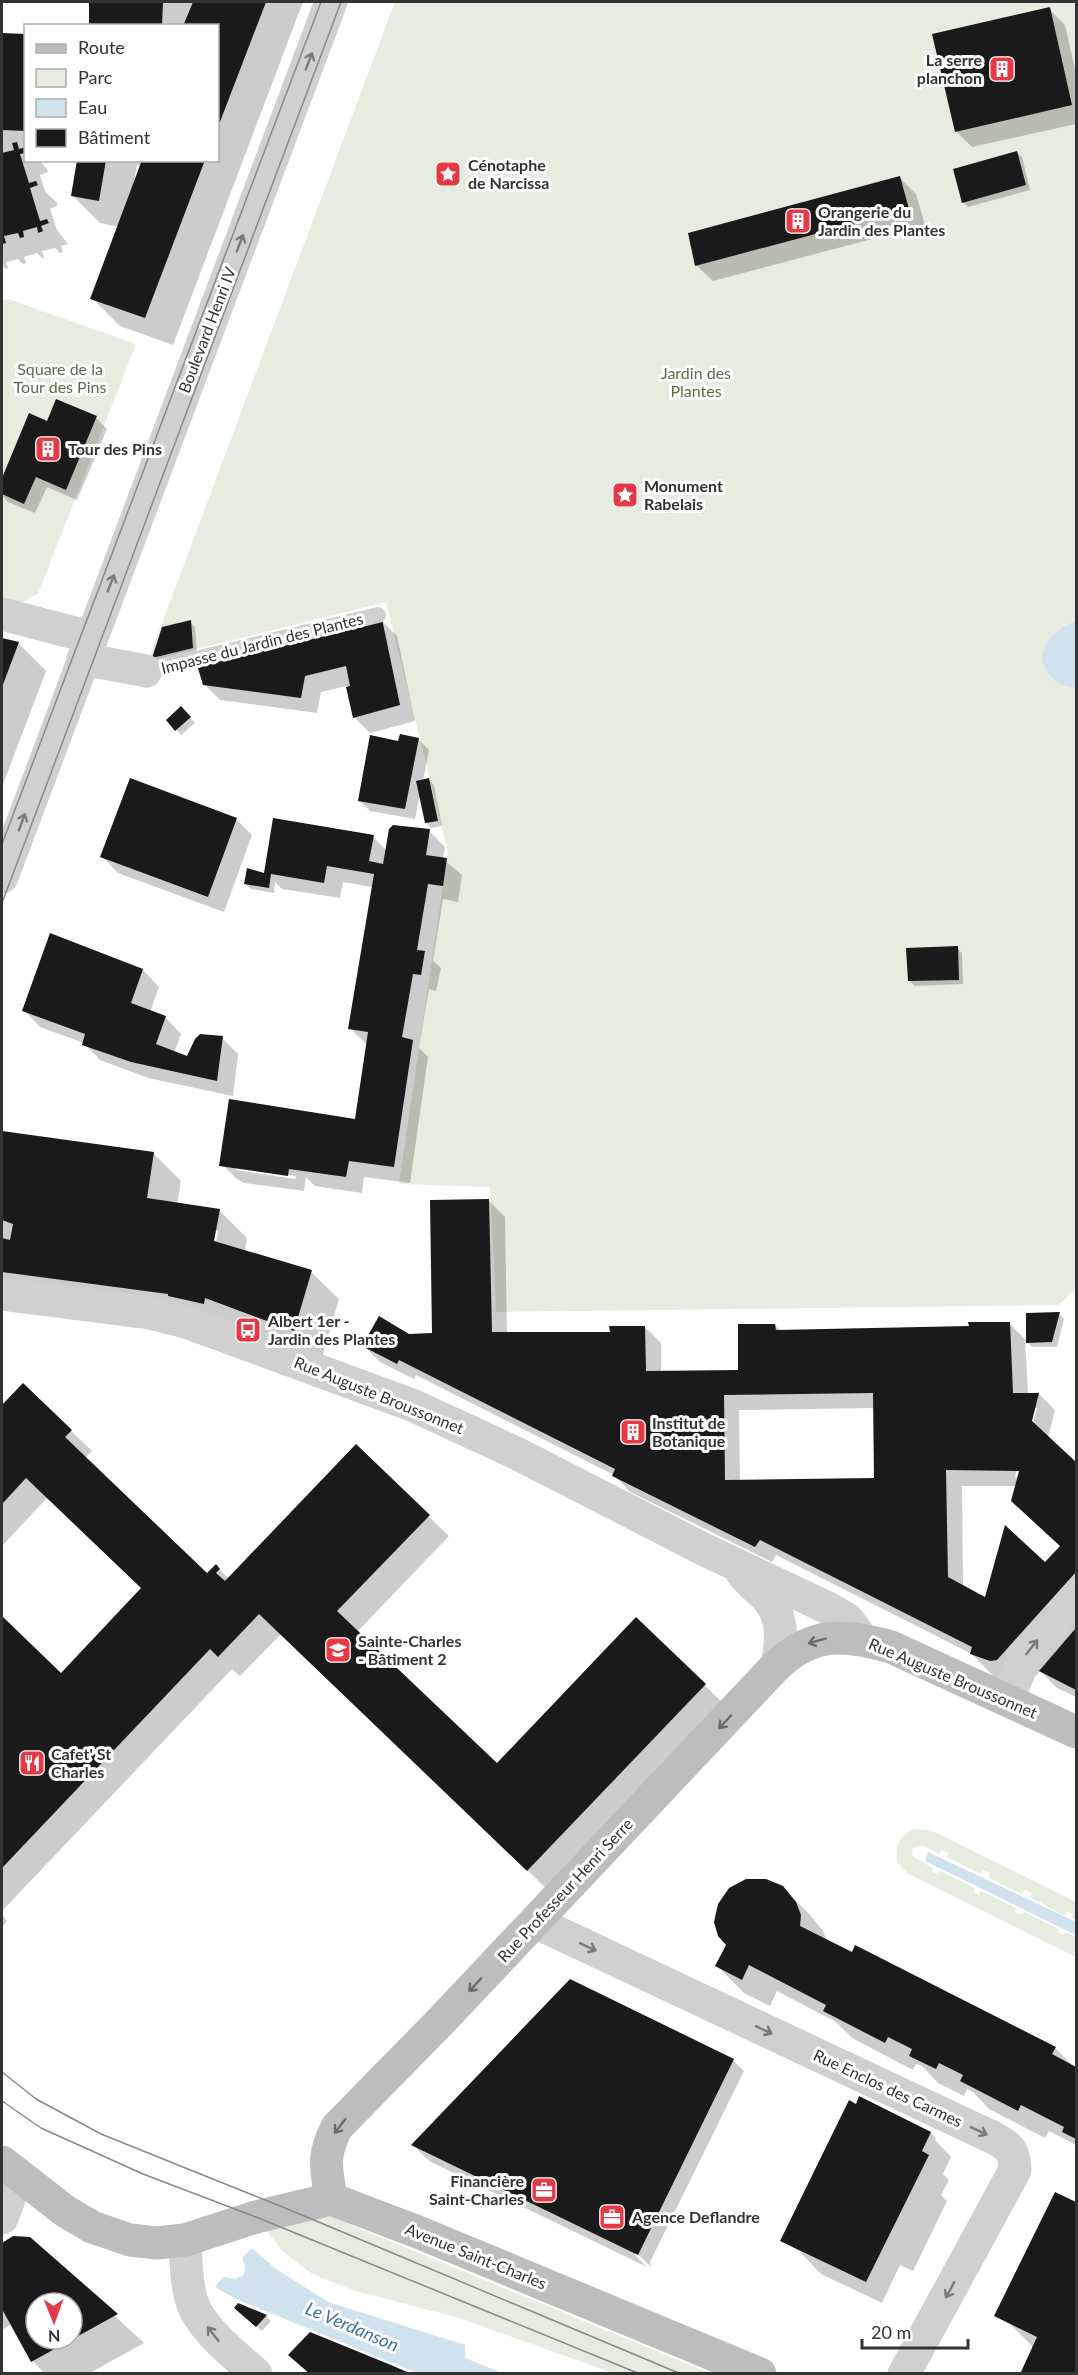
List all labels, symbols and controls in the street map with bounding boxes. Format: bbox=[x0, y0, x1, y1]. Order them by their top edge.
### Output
legend bbox=[24, 24, 219, 162]
text: Route bbox=[78, 36, 125, 58]
place label: La serre planchon bbox=[917, 50, 982, 87]
one-way arrow bbox=[304, 52, 315, 71]
building icon: La serre planchon bbox=[987, 54, 1017, 84]
text: Parc bbox=[78, 66, 113, 88]
text: Eau bbox=[78, 96, 107, 118]
text: Bâtiment bbox=[78, 126, 151, 148]
place label: Cénotaphe de Narcissa bbox=[468, 155, 549, 192]
place icon: Cénotaphe de Narcissa bbox=[433, 159, 463, 189]
place label: Orangerie du Jardin des Plantes bbox=[818, 202, 945, 239]
building icon: Orangerie du Jardin des Plantes bbox=[783, 206, 813, 236]
one-way arrow bbox=[235, 234, 246, 253]
street label: Boulevard Henri IV bbox=[174, 264, 239, 395]
park label: Square de la Tour des Pins bbox=[14, 359, 106, 396]
park label: Jardin des Plantes bbox=[661, 363, 731, 400]
building icon: Tour des Pins bbox=[33, 434, 63, 464]
place label: Tour des Pins bbox=[68, 439, 162, 458]
place label: Monument Rabelais bbox=[644, 476, 723, 513]
place icon: Monument Rabelais bbox=[610, 480, 640, 510]
one-way arrow bbox=[106, 574, 117, 592]
street label: Impasse du Jardin des Plantes bbox=[159, 608, 365, 677]
one-way arrow bbox=[17, 813, 28, 832]
place label: Albert 1er - Jardin des Plantes bbox=[267, 1311, 395, 1348]
bus stop icon: Albert 1er - Jardin des Plantes bbox=[233, 1315, 263, 1345]
street label: Rue Auguste Broussonnet bbox=[292, 1352, 467, 1437]
place label: Institut de Botanique bbox=[652, 1413, 726, 1450]
building icon: Institut de Botanique bbox=[618, 1417, 648, 1447]
place label: Sainte-Charles - Bâtiment 2 bbox=[358, 1631, 461, 1668]
street label: Rue Auguste Broussonnet bbox=[866, 1633, 1041, 1722]
school or university icon: Sainte-Charles - Bâtiment 2 bbox=[323, 1635, 353, 1665]
one-way arrow bbox=[808, 1636, 827, 1648]
one-way arrow bbox=[1025, 1639, 1038, 1655]
one-way arrow bbox=[718, 1714, 732, 1729]
place label: Cafet' St Charles bbox=[51, 1744, 111, 1781]
restaurant icon: Cafet' St Charles bbox=[17, 1748, 47, 1778]
street label: Rue Professeur Henri Serre bbox=[493, 1814, 636, 1965]
one-way arrow bbox=[579, 1941, 597, 1953]
one-way arrow bbox=[468, 1978, 482, 1993]
one-way arrow bbox=[755, 2024, 773, 2036]
street label: Rue Enclos des Carmes bbox=[811, 2045, 966, 2130]
one-way arrow bbox=[334, 2118, 347, 2134]
one-way arrow bbox=[969, 2125, 987, 2137]
place label: Financière Saint-Charles bbox=[429, 2171, 524, 2208]
office icon: Financière Saint-Charles bbox=[529, 2175, 559, 2205]
office icon: Agence Deflandre bbox=[597, 2202, 627, 2232]
place label: Agence Deflandre bbox=[631, 2207, 760, 2226]
street label: Avenue Saint-Charles bbox=[403, 2219, 550, 2293]
one-way arrow bbox=[944, 2281, 956, 2298]
north arrow bbox=[24, 2291, 84, 2351]
water label: Le Verdanson bbox=[303, 2297, 402, 2356]
scale bar bbox=[862, 2312, 968, 2350]
text: 20 m bbox=[871, 2321, 911, 2343]
one-way arrow bbox=[207, 2326, 220, 2342]
text: N bbox=[48, 2327, 61, 2346]

